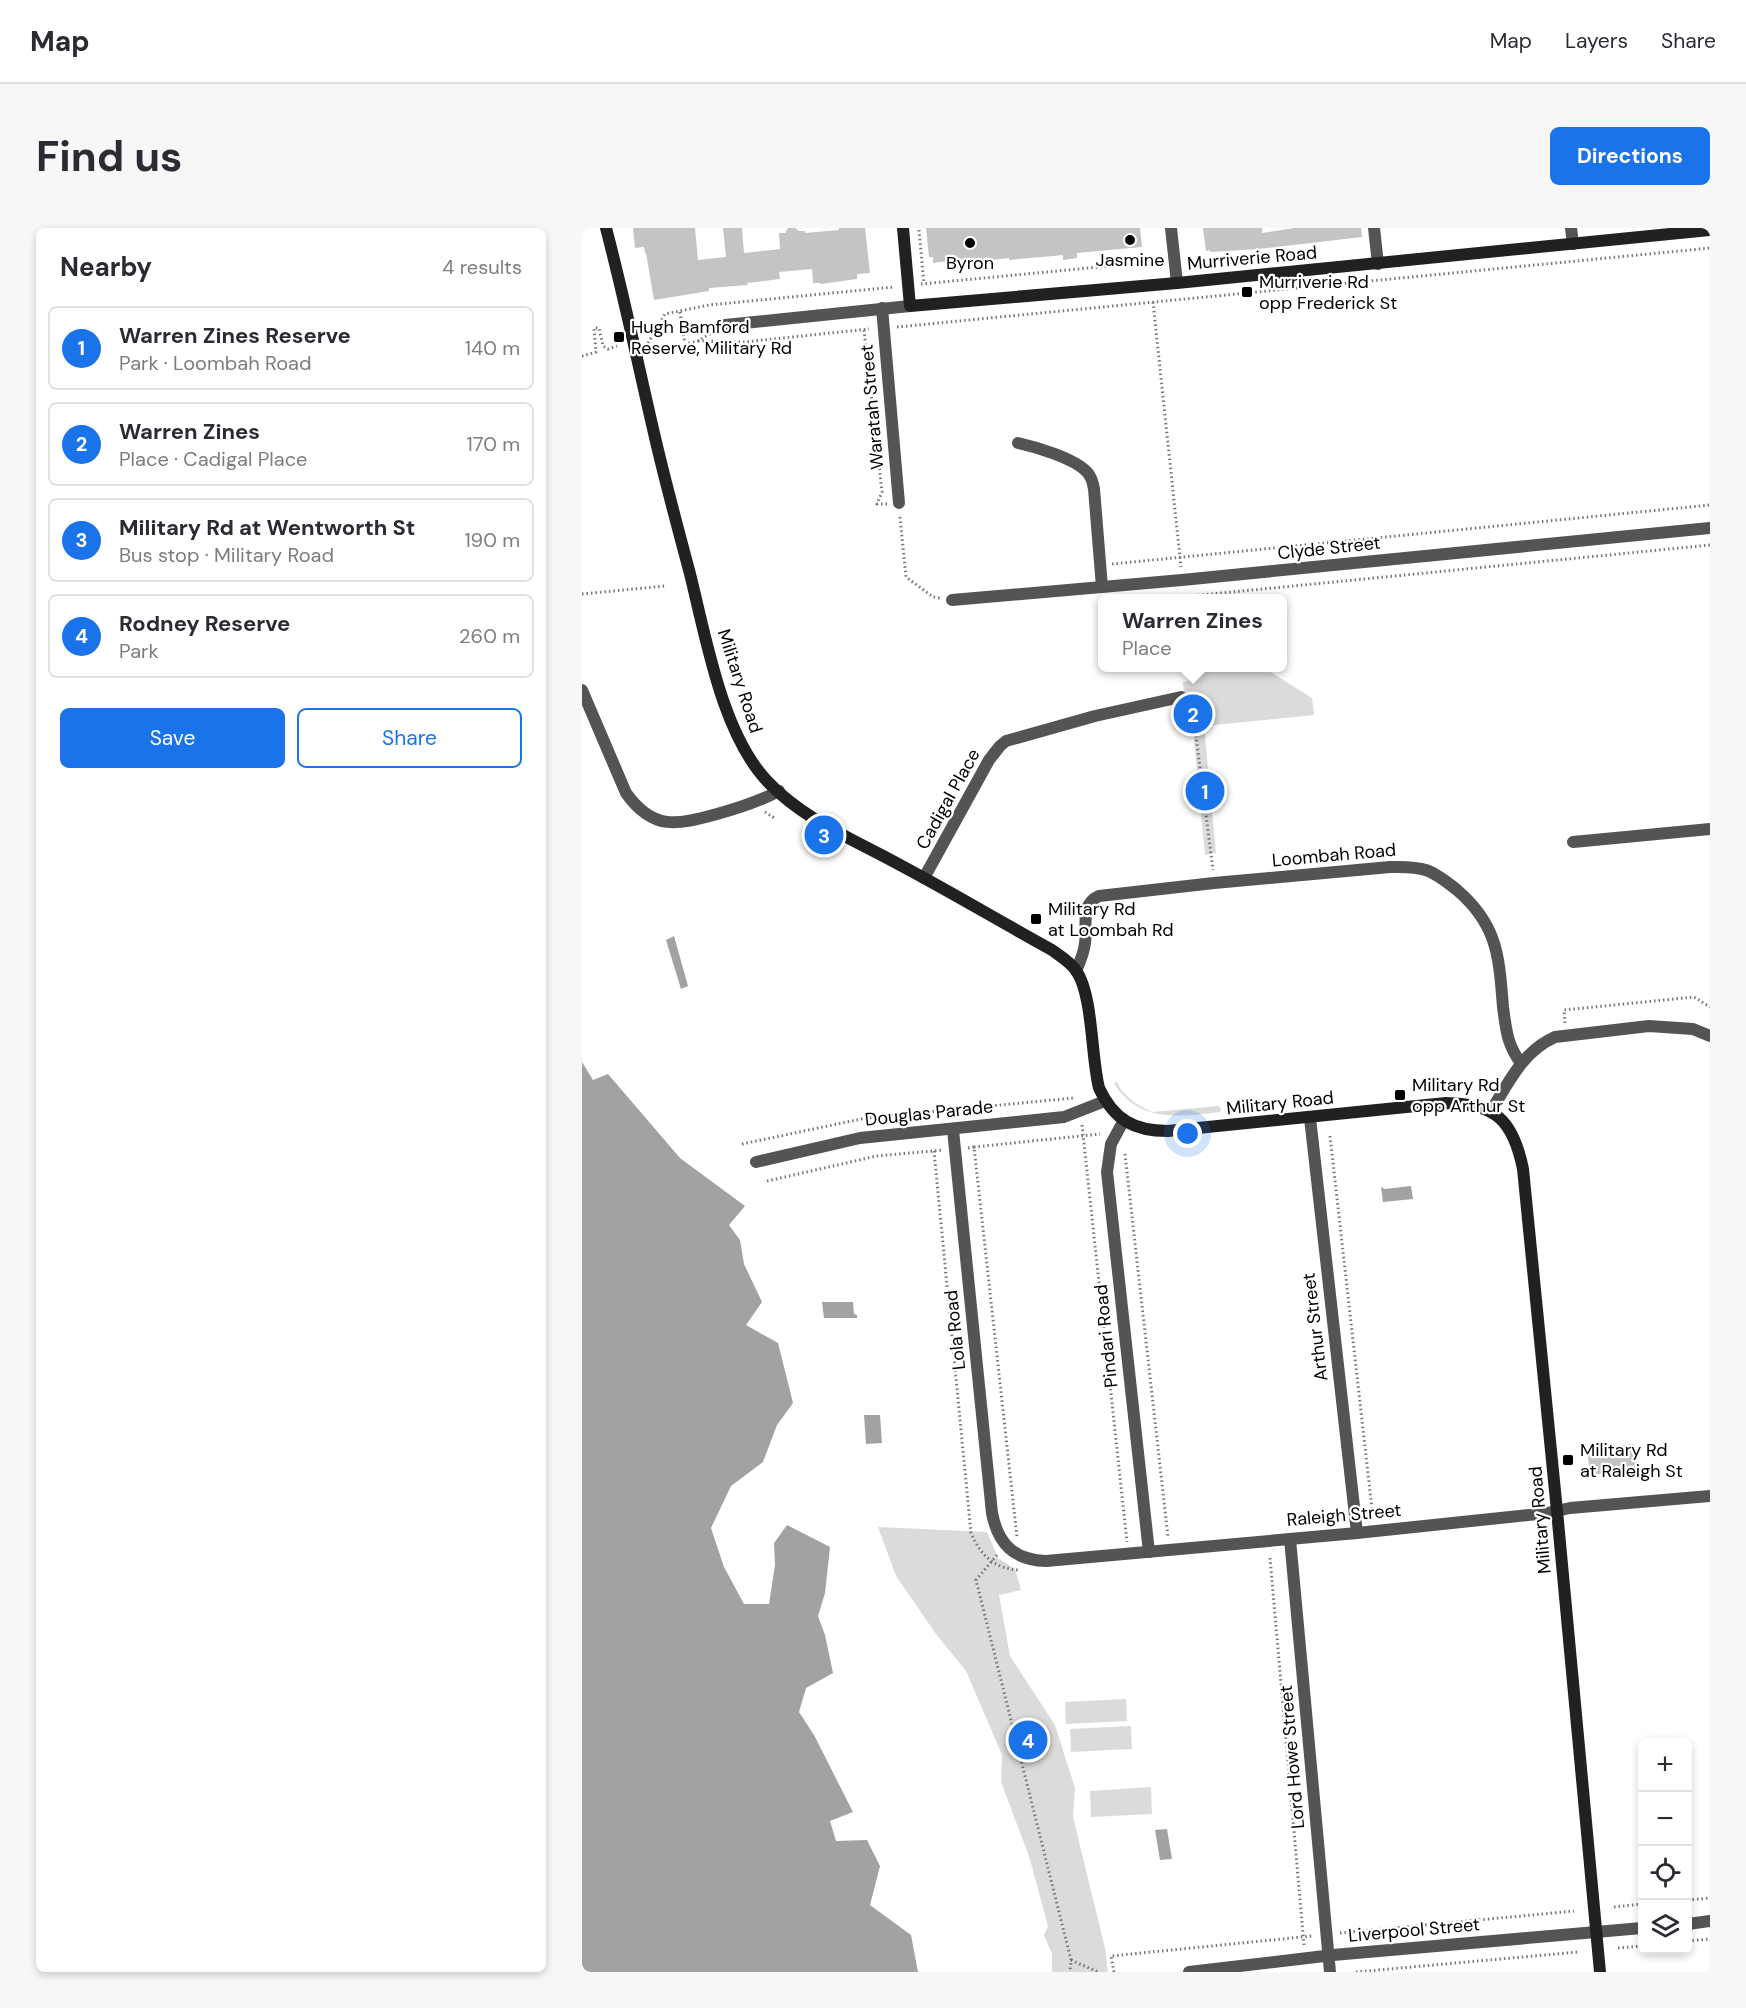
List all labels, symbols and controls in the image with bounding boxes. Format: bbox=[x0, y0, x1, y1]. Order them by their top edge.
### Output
text: Map bbox=[30, 23, 90, 60]
text: Map bbox=[1490, 27, 1532, 55]
text: Layers bbox=[1565, 27, 1628, 55]
text: Share bbox=[1661, 27, 1716, 55]
button: Directions bbox=[1550, 127, 1710, 185]
text: Find us bbox=[36, 129, 182, 184]
marker: Jasmine bbox=[1123, 233, 1137, 247]
marker: Byron bbox=[963, 236, 977, 250]
street label: Murriverie Road bbox=[1186, 240, 1318, 276]
place label: Jasmine bbox=[1096, 248, 1164, 272]
text: Nearby bbox=[60, 250, 152, 284]
place label: Byron bbox=[946, 251, 994, 275]
text: 4 results bbox=[442, 254, 522, 280]
place label: Murriverie Rd opp Frederick St bbox=[1259, 270, 1397, 315]
marker: Murriverie Rd opp Frederick St bbox=[1240, 285, 1254, 299]
place label: Hugh Bamford Reserve, Military Rd bbox=[631, 315, 792, 360]
text: Warren Zines Reserve bbox=[119, 321, 351, 350]
marker: Hugh Bamford Reserve, Military Rd bbox=[612, 330, 626, 344]
text: 1 bbox=[78, 335, 85, 361]
text: 140 m bbox=[465, 335, 520, 361]
street label: Waratah Street bbox=[855, 343, 889, 471]
text: Park · Loombah Road bbox=[119, 350, 312, 376]
text: Warren Zines bbox=[119, 417, 260, 446]
text: 2 bbox=[76, 431, 87, 457]
text: 170 m bbox=[467, 431, 520, 457]
text: Place · Cadigal Place bbox=[119, 446, 307, 472]
text: Military Rd at Wentworth St bbox=[119, 513, 415, 542]
text: 3 bbox=[75, 527, 88, 553]
text: 190 m bbox=[464, 527, 520, 553]
street label: Clyde Street bbox=[1276, 531, 1382, 565]
text: Bus stop · Military Road bbox=[119, 542, 334, 568]
popup bbox=[1098, 594, 1287, 672]
text: Warren Zines bbox=[1122, 606, 1263, 635]
text: Rodney Reserve bbox=[119, 609, 290, 638]
text: 4 bbox=[75, 623, 88, 649]
text: 260 m bbox=[459, 623, 520, 649]
street label: Military Road bbox=[712, 626, 768, 736]
text: Place bbox=[1122, 635, 1172, 661]
text: Park bbox=[119, 638, 159, 664]
pin: 2 bbox=[1174, 692, 1212, 736]
button: Save bbox=[60, 708, 285, 768]
button: Share bbox=[297, 708, 522, 768]
street label: Cadigal Place bbox=[910, 744, 986, 854]
pin: 1 bbox=[1186, 768, 1224, 814]
pin: 3 bbox=[804, 812, 844, 858]
street label: Loombah Road bbox=[1271, 838, 1397, 872]
place label: Military Rd at Loombah Rd bbox=[1048, 897, 1174, 942]
marker: Military Rd at Loombah Rd bbox=[1029, 912, 1043, 926]
place label: Military Rd opp Arthur St bbox=[1412, 1073, 1525, 1118]
street label: Military Road bbox=[1225, 1085, 1335, 1121]
marker: Military Rd opp Arthur St bbox=[1393, 1088, 1407, 1102]
street label: Douglas Parade bbox=[864, 1094, 994, 1132]
your location bbox=[1173, 1119, 1202, 1148]
street label: Arthur Street bbox=[1296, 1272, 1334, 1382]
street label: Pindari Road bbox=[1089, 1283, 1123, 1389]
street label: Lola Road bbox=[939, 1289, 971, 1371]
place label: Military Rd at Raleigh St bbox=[1580, 1438, 1683, 1483]
marker: Military Rd at Raleigh St bbox=[1561, 1453, 1575, 1467]
street label: Military Road bbox=[1523, 1465, 1557, 1575]
street label: Raleigh Street bbox=[1286, 1498, 1402, 1532]
street label: Lord Howe Street bbox=[1274, 1684, 1310, 1830]
pin: 4 bbox=[1008, 1718, 1048, 1762]
map controls bbox=[1638, 1738, 1692, 1954]
button: + bbox=[1638, 1738, 1692, 1792]
button: − bbox=[1638, 1792, 1692, 1846]
button: locate bbox=[1638, 1846, 1692, 1900]
button: layers bbox=[1638, 1900, 1692, 1954]
street label: Liverpool Street bbox=[1347, 1912, 1481, 1948]

